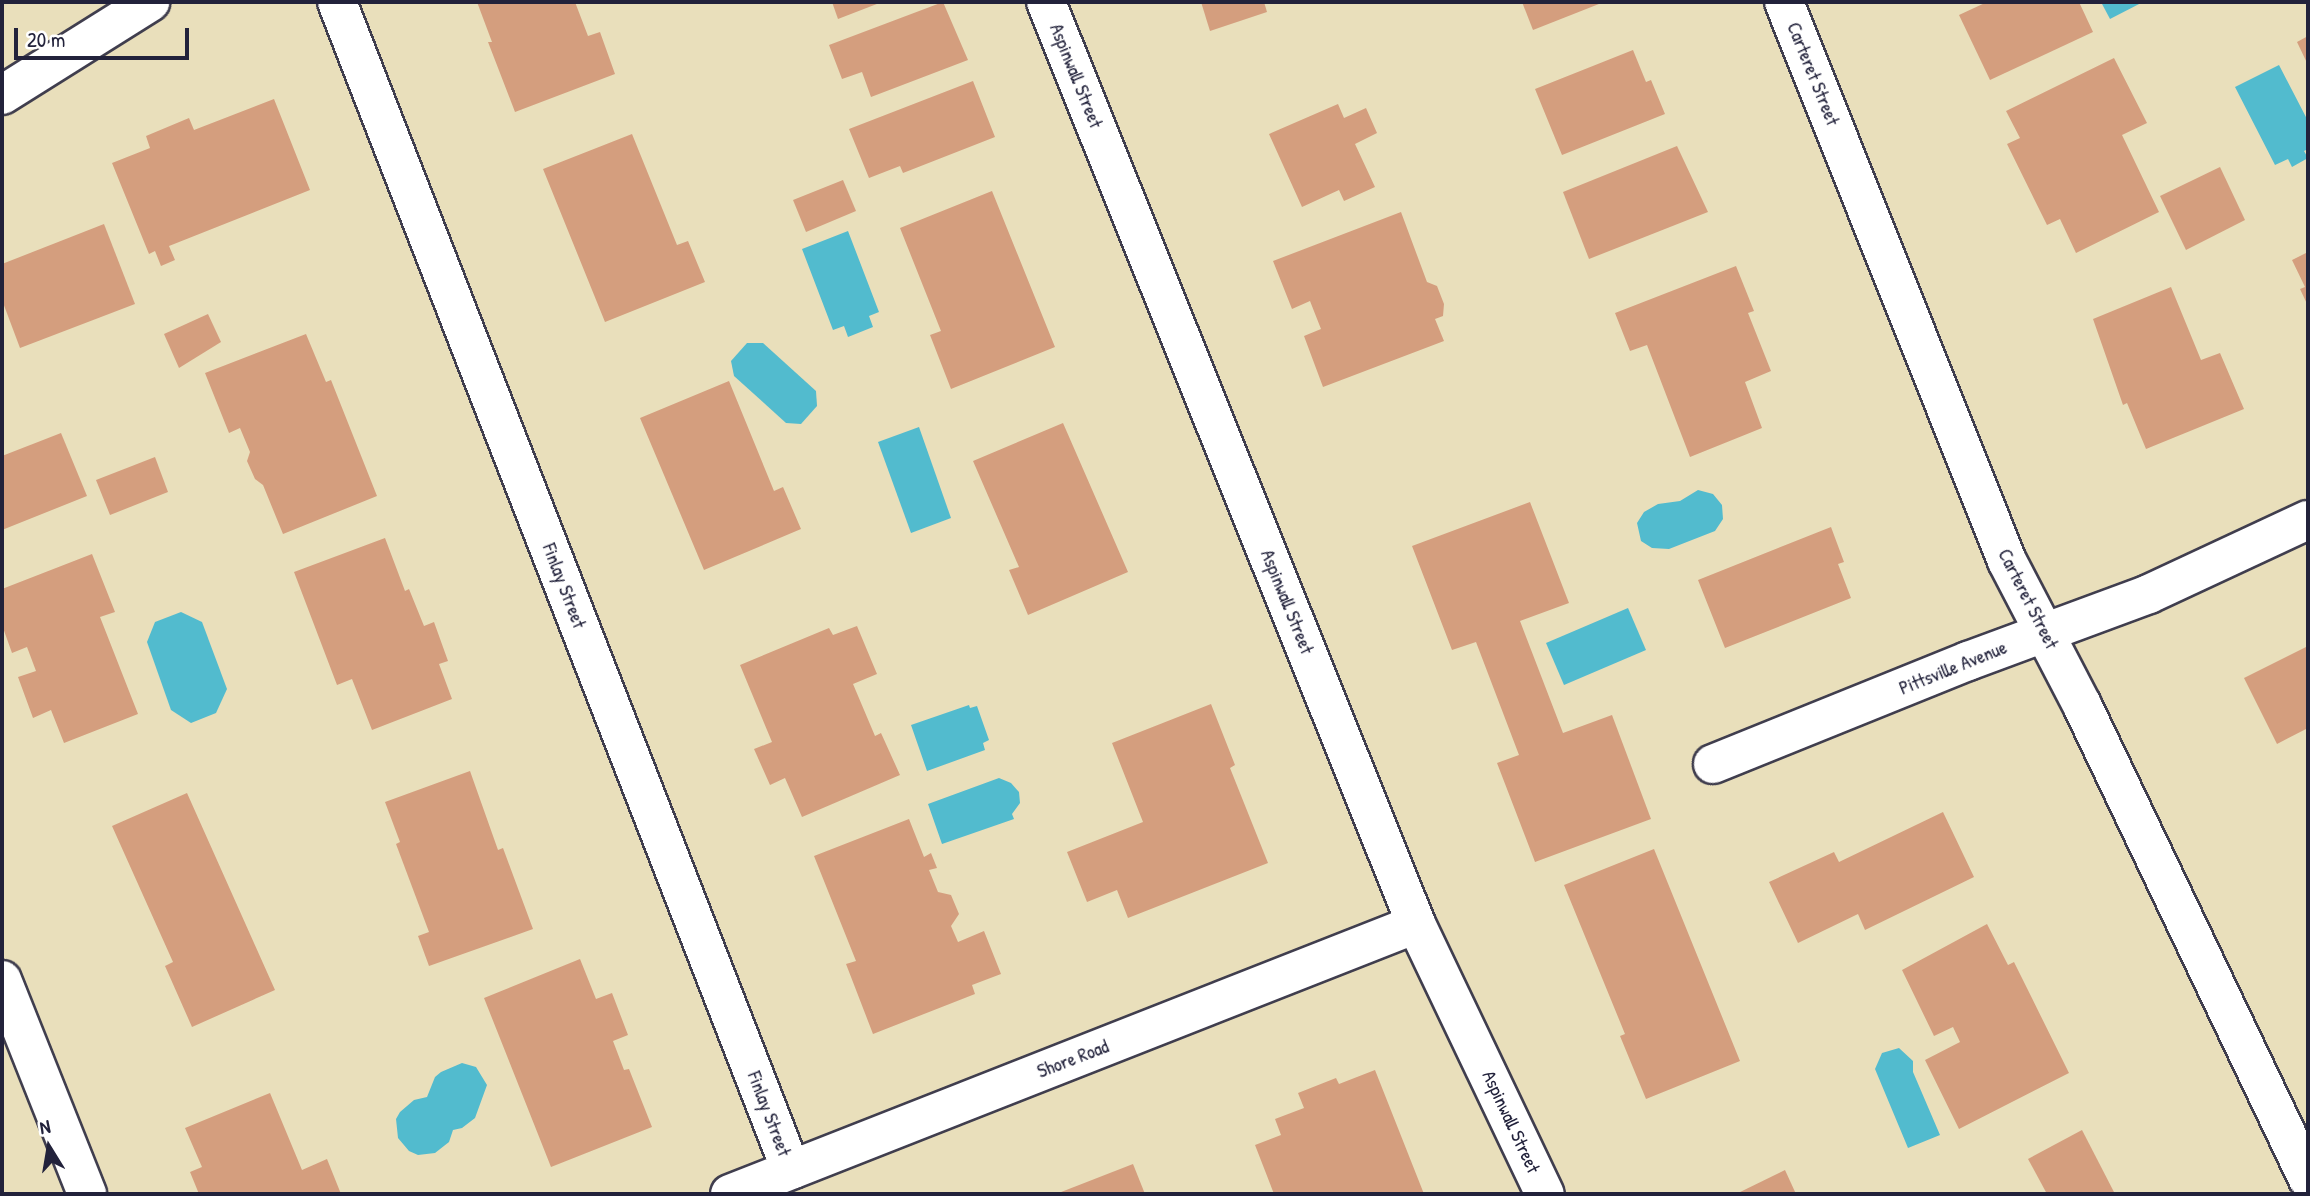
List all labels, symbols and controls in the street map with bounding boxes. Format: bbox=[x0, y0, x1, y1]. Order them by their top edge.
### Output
scale bar bbox=[18, 14, 192, 58]
street label: Carteret Street bbox=[1782, 19, 1844, 129]
street label: Aspinwall Street bbox=[1045, 20, 1107, 132]
text: 20 m bbox=[27, 25, 65, 54]
street label: Finlay Street bbox=[537, 540, 591, 632]
street label: Carteret Street bbox=[1993, 545, 2063, 653]
street label: Aspinwall Street bbox=[1256, 546, 1318, 658]
street label: Pittsville Avenue bbox=[1896, 636, 2010, 700]
street label: Shore Road bbox=[1034, 1035, 1112, 1083]
street label: Aspinwall Street bbox=[1477, 1067, 1545, 1177]
street label: Finlay Street bbox=[742, 1068, 796, 1160]
north arrow bbox=[14, 1112, 84, 1182]
text: N bbox=[38, 1113, 52, 1140]

